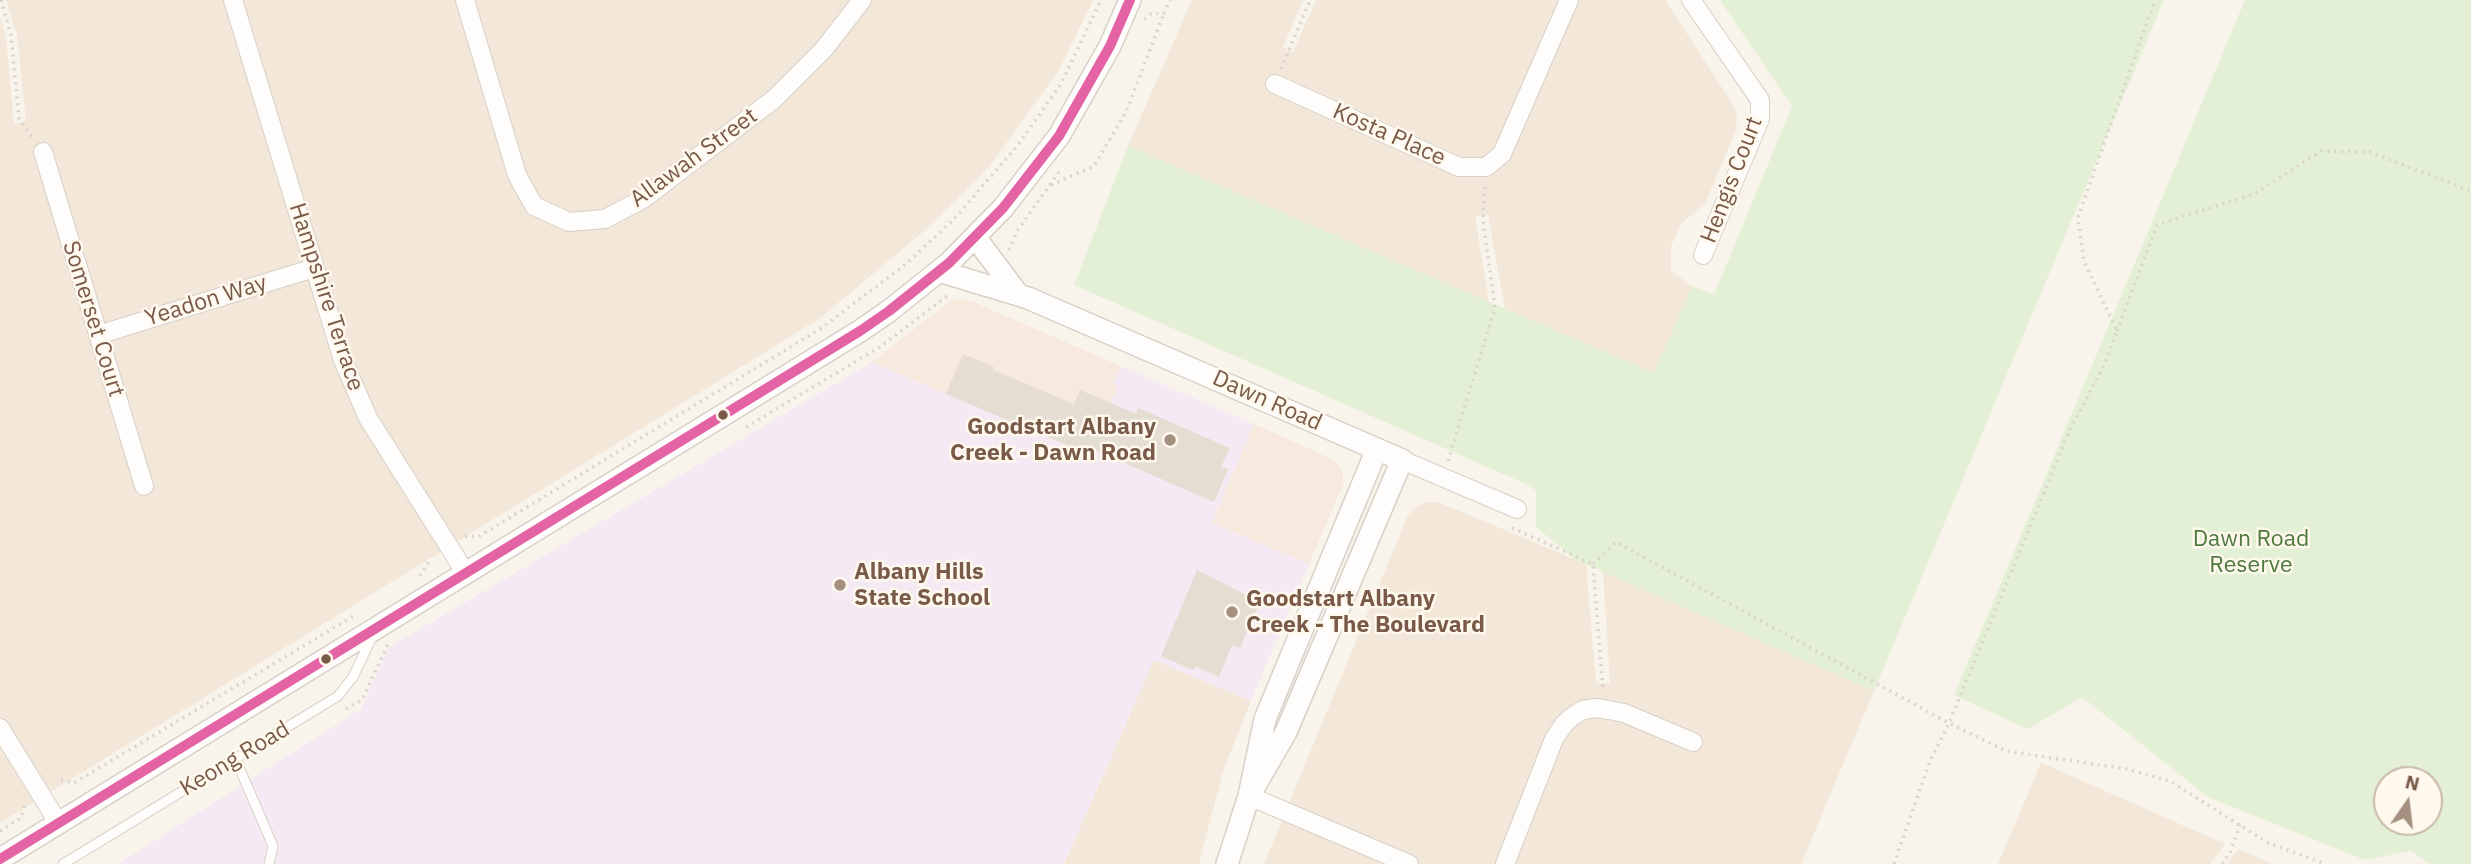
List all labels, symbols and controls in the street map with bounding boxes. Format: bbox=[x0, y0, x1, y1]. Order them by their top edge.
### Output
street label: Kosta Place bbox=[1328, 98, 1450, 172]
street label: Allawah Street bbox=[625, 103, 763, 213]
street label: Hengis Court bbox=[1695, 113, 1769, 247]
street label: Hampshire Terrace bbox=[283, 200, 369, 394]
street label: Somerset Court bbox=[56, 238, 130, 400]
street label: Yeadon Way bbox=[142, 269, 270, 333]
street label: Dawn Road bbox=[1208, 365, 1326, 437]
unlabelled marker bbox=[716, 408, 730, 422]
place label: Goodstart Albany Creek - Dawn Road bbox=[950, 413, 1156, 467]
marker: Goodstart Albany Creek - Dawn Road bbox=[1162, 432, 1178, 448]
park label: Dawn Road Reserve bbox=[2193, 525, 2309, 579]
place label: Albany Hills State School bbox=[854, 558, 990, 612]
marker: Albany Hills State School bbox=[832, 577, 848, 593]
place label: Goodstart Albany Creek - The Boulevard bbox=[1246, 585, 1485, 639]
marker: Goodstart Albany Creek - The Boulevard bbox=[1224, 604, 1240, 620]
unlabelled marker bbox=[319, 652, 333, 666]
street label: Keong Road bbox=[175, 715, 295, 803]
north arrow bbox=[2373, 766, 2443, 836]
text: N bbox=[2403, 769, 2422, 796]

